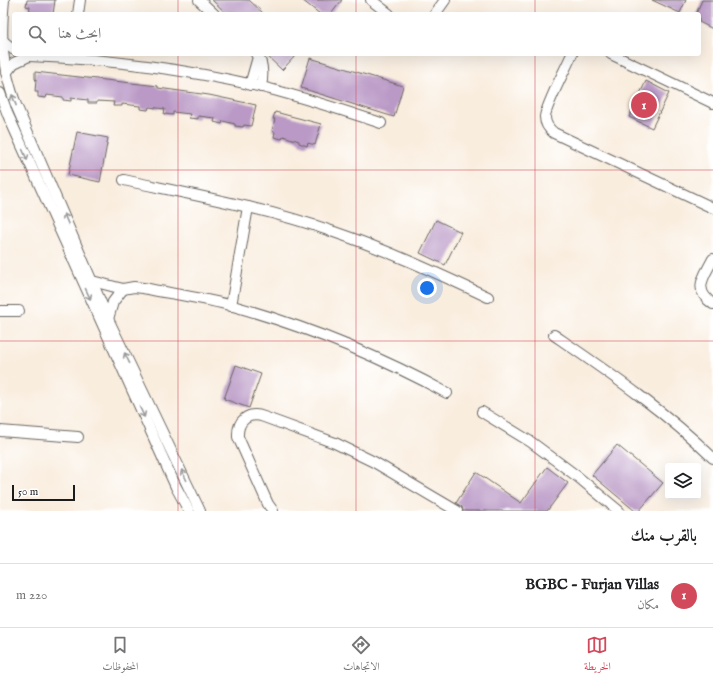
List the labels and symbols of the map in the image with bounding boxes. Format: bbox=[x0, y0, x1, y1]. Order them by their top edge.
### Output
pin: 1 bbox=[631, 90, 657, 120]
one-way arrow bbox=[10, 94, 18, 106]
one-way arrow bbox=[22, 149, 30, 161]
one-way arrow bbox=[62, 213, 69, 225]
your location bbox=[417, 278, 437, 298]
one-way arrow bbox=[85, 288, 92, 300]
one-way arrow bbox=[123, 353, 130, 365]
one-way arrow bbox=[139, 406, 146, 418]
one-way arrow bbox=[180, 470, 187, 482]
scale bar bbox=[12, 483, 75, 502]

